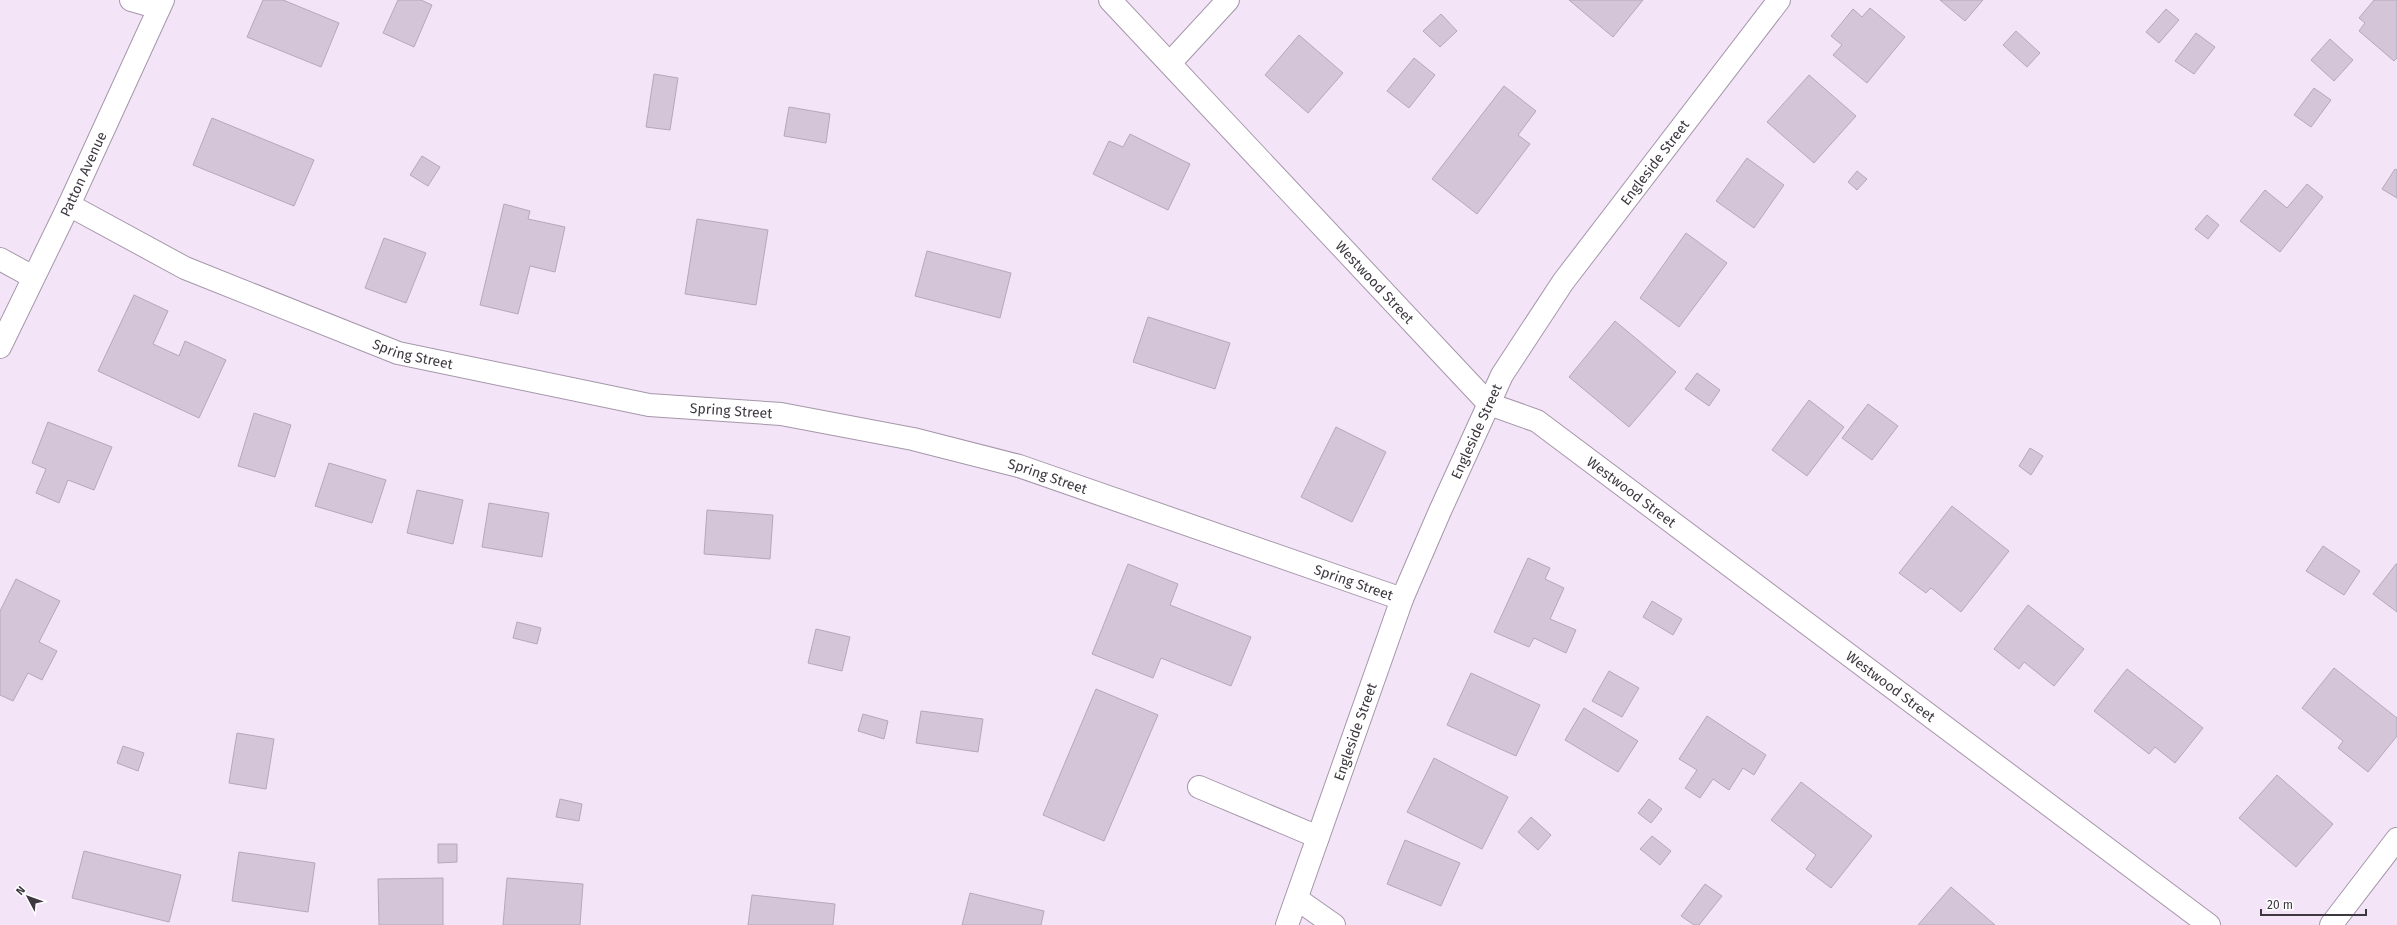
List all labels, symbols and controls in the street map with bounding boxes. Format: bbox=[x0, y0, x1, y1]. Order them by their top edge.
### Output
street label: Engleside Street bbox=[1617, 116, 1693, 208]
street label: Patton Avenue bbox=[56, 129, 110, 219]
street label: Westwood Street bbox=[1332, 237, 1418, 328]
street label: Spring Street bbox=[370, 335, 455, 373]
street label: Engleside Street bbox=[1447, 380, 1506, 482]
street label: Spring Street bbox=[689, 399, 774, 422]
street label: Westwood Street bbox=[1584, 453, 1680, 531]
street label: Spring Street bbox=[1006, 455, 1090, 498]
street label: Spring Street bbox=[1312, 561, 1396, 604]
street label: Westwood Street bbox=[1843, 647, 1939, 726]
street label: Engleside Street bbox=[1330, 679, 1381, 783]
north arrow bbox=[8, 877, 48, 917]
text: N bbox=[14, 884, 28, 898]
scale bar bbox=[2261, 891, 2366, 917]
text: 20 m bbox=[2267, 898, 2293, 912]

